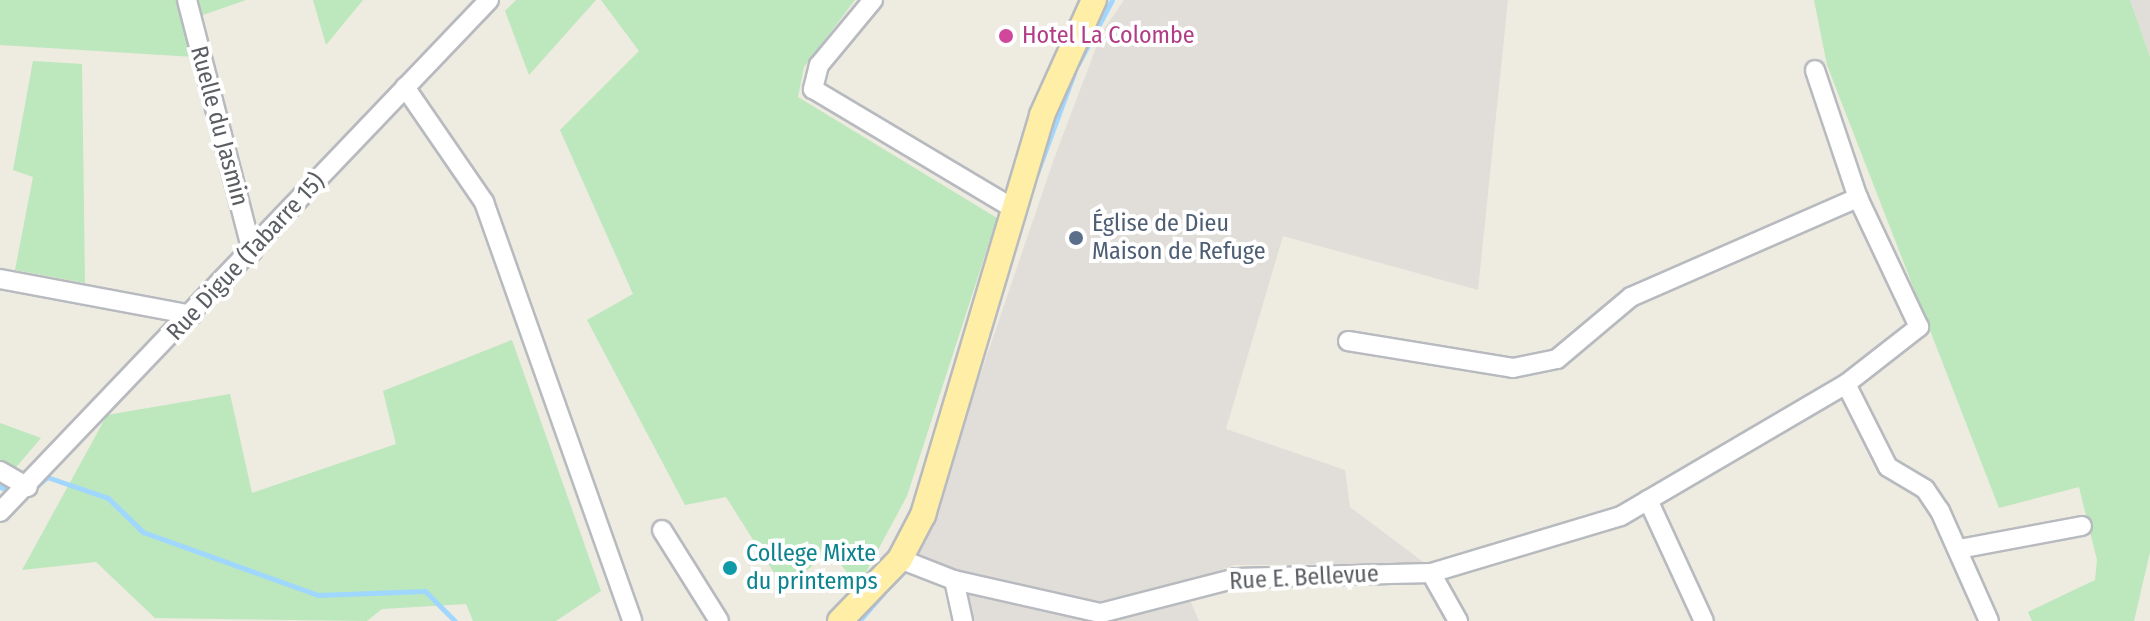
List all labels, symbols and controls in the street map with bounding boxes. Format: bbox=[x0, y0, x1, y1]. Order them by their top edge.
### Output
place label: Hotel La Colombe bbox=[1022, 22, 1195, 50]
marker: Hotel La Colombe bbox=[997, 27, 1015, 45]
street label: Ruelle du Jasmin bbox=[184, 43, 254, 209]
street label: Rue Digue (Tabarre 15) bbox=[161, 167, 331, 347]
place label: Église de Dieu Maison de Refuge bbox=[1092, 210, 1266, 266]
marker: Église de Dieu Maison de Refuge bbox=[1067, 229, 1085, 247]
place label: College Mixte du printemps bbox=[746, 540, 878, 596]
marker: College Mixte du printemps bbox=[721, 559, 739, 577]
street label: Rue E. Bellevue bbox=[1229, 560, 1379, 596]

